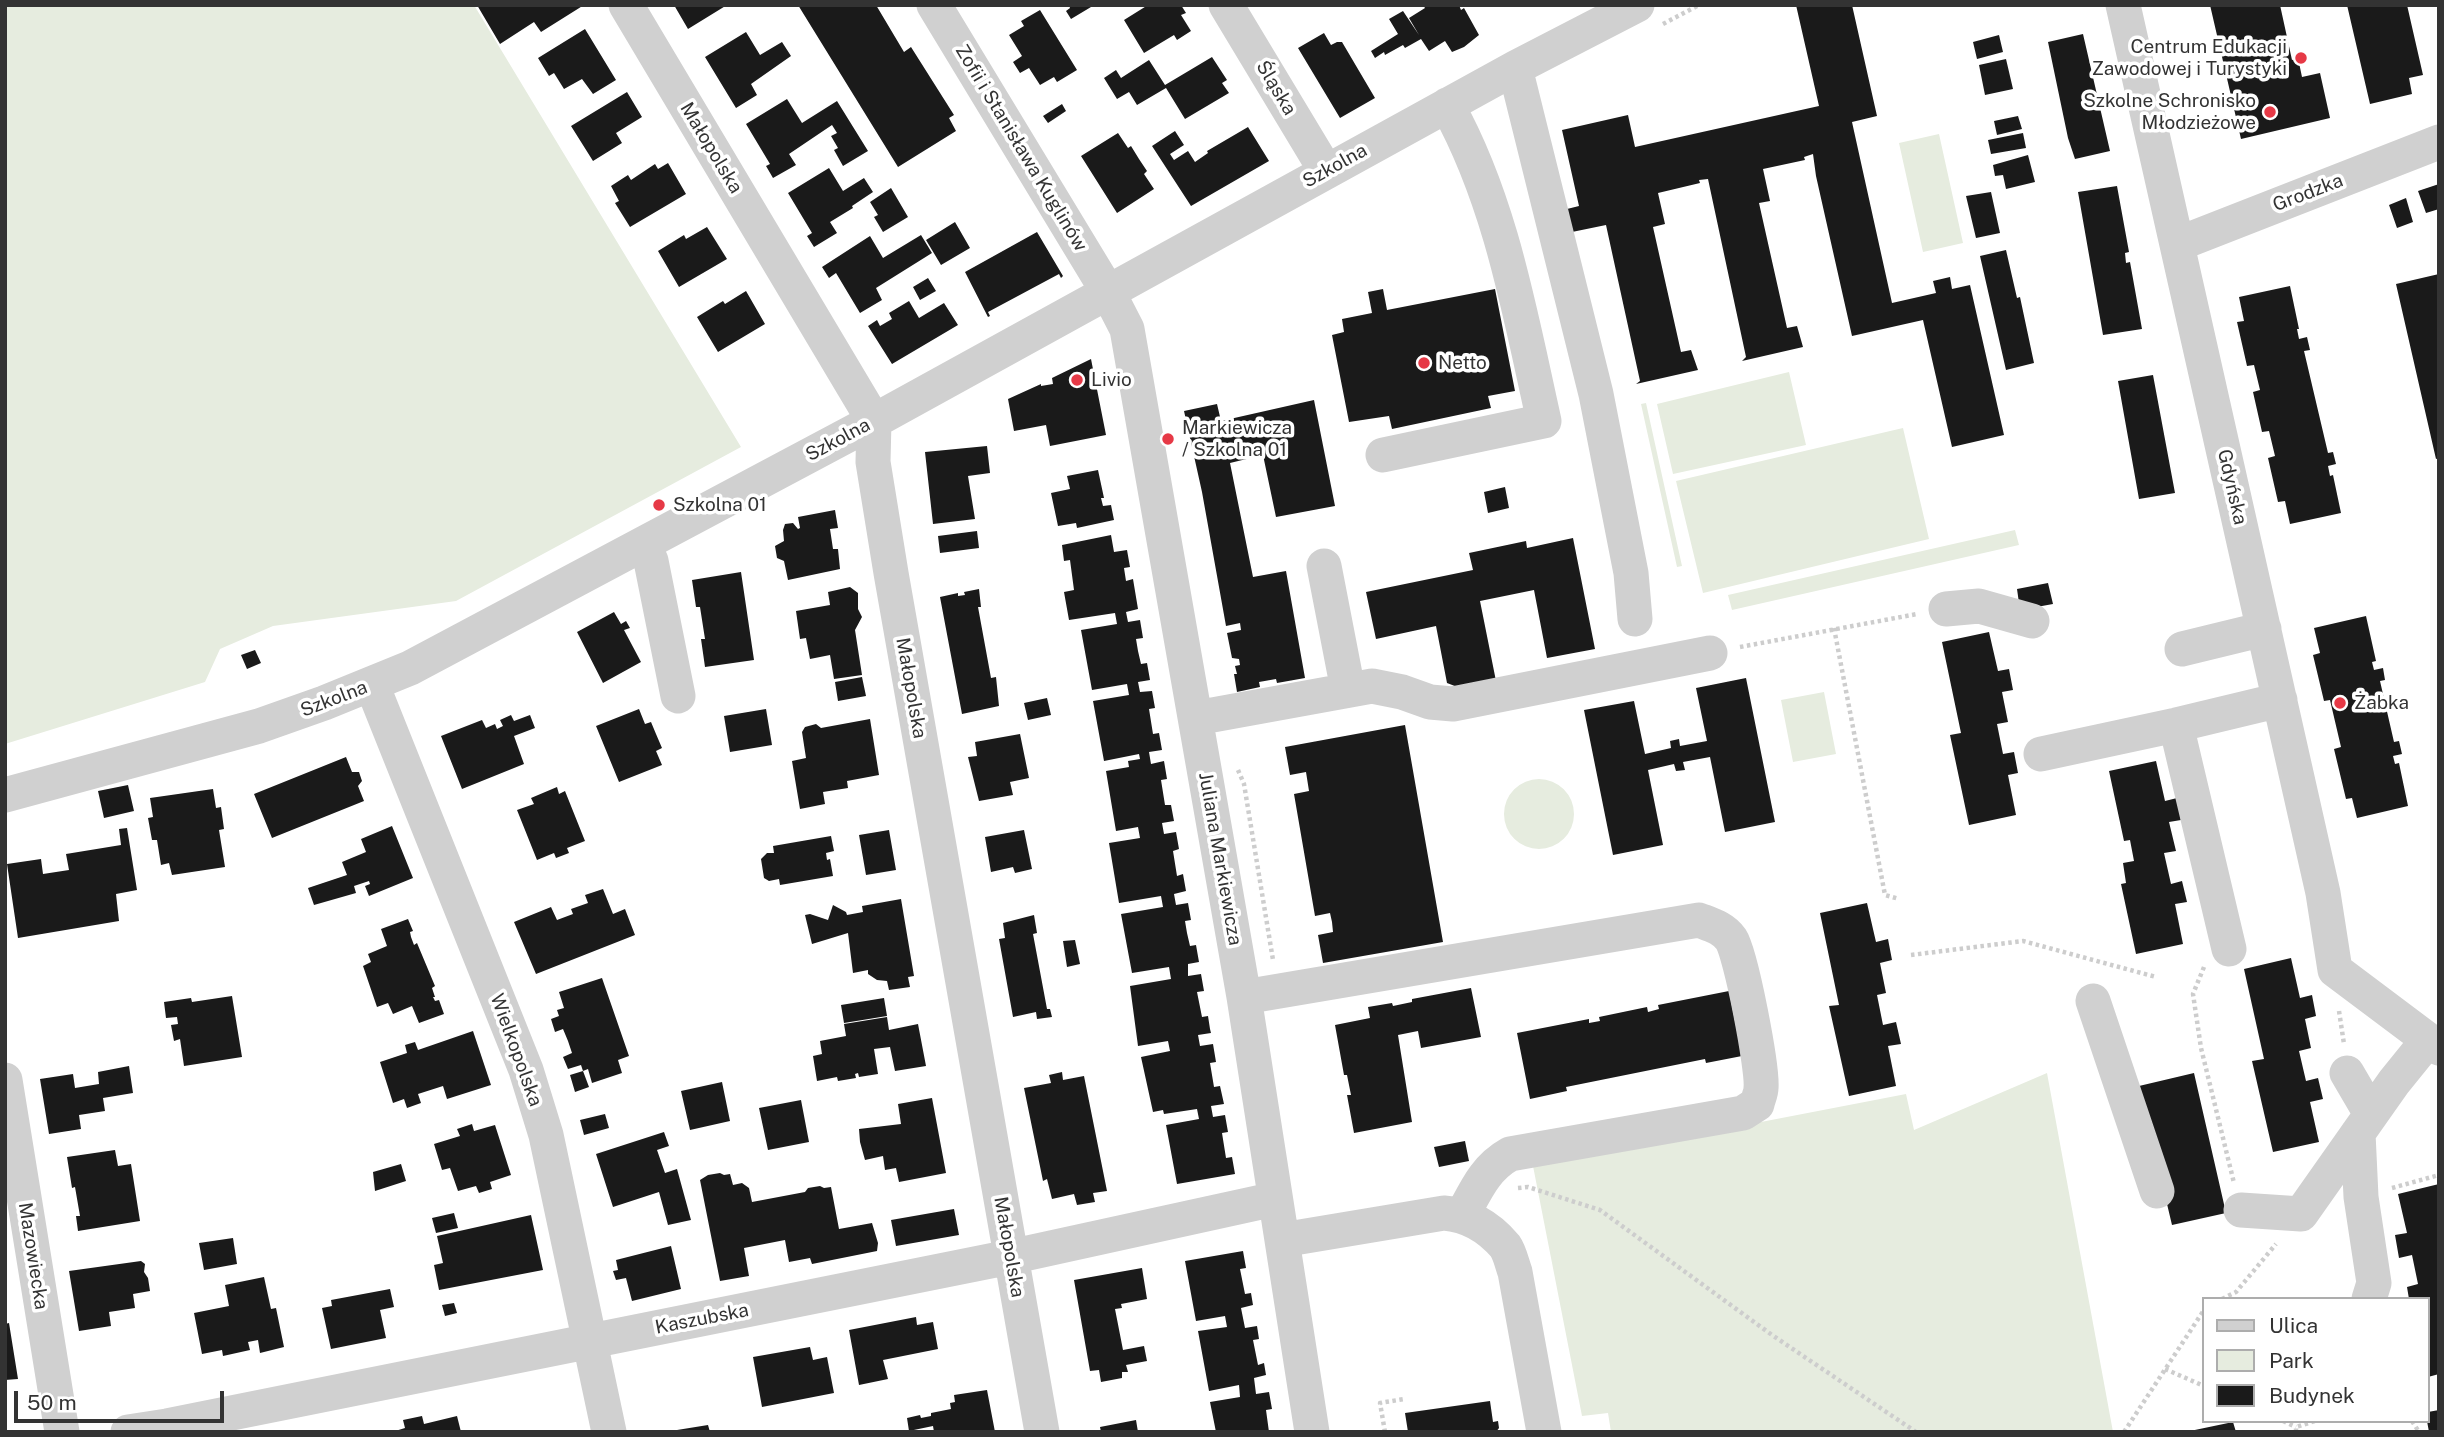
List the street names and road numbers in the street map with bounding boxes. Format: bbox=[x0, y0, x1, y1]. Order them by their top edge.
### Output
street label: Zofii i Stanisława Kuglinów bbox=[950, 41, 1092, 255]
street label: Śląska bbox=[1251, 57, 1301, 119]
street label: Małopolska bbox=[675, 98, 747, 198]
street label: Szkolna bbox=[1299, 139, 1371, 193]
street label: Grodzka bbox=[2270, 169, 2346, 217]
street label: Szkolna bbox=[802, 414, 874, 466]
street label: Gdyńska bbox=[2212, 447, 2252, 527]
street label: Małopolska bbox=[891, 636, 931, 740]
street label: Szkolna bbox=[297, 676, 371, 722]
street label: Juliana Markiewicza bbox=[1194, 771, 1246, 947]
street label: Wielkopolska bbox=[485, 991, 547, 1109]
street label: Małopolska bbox=[989, 1195, 1029, 1299]
street label: Mazowiecka bbox=[13, 1201, 53, 1311]
street label: Kaszubska bbox=[653, 1299, 751, 1339]

